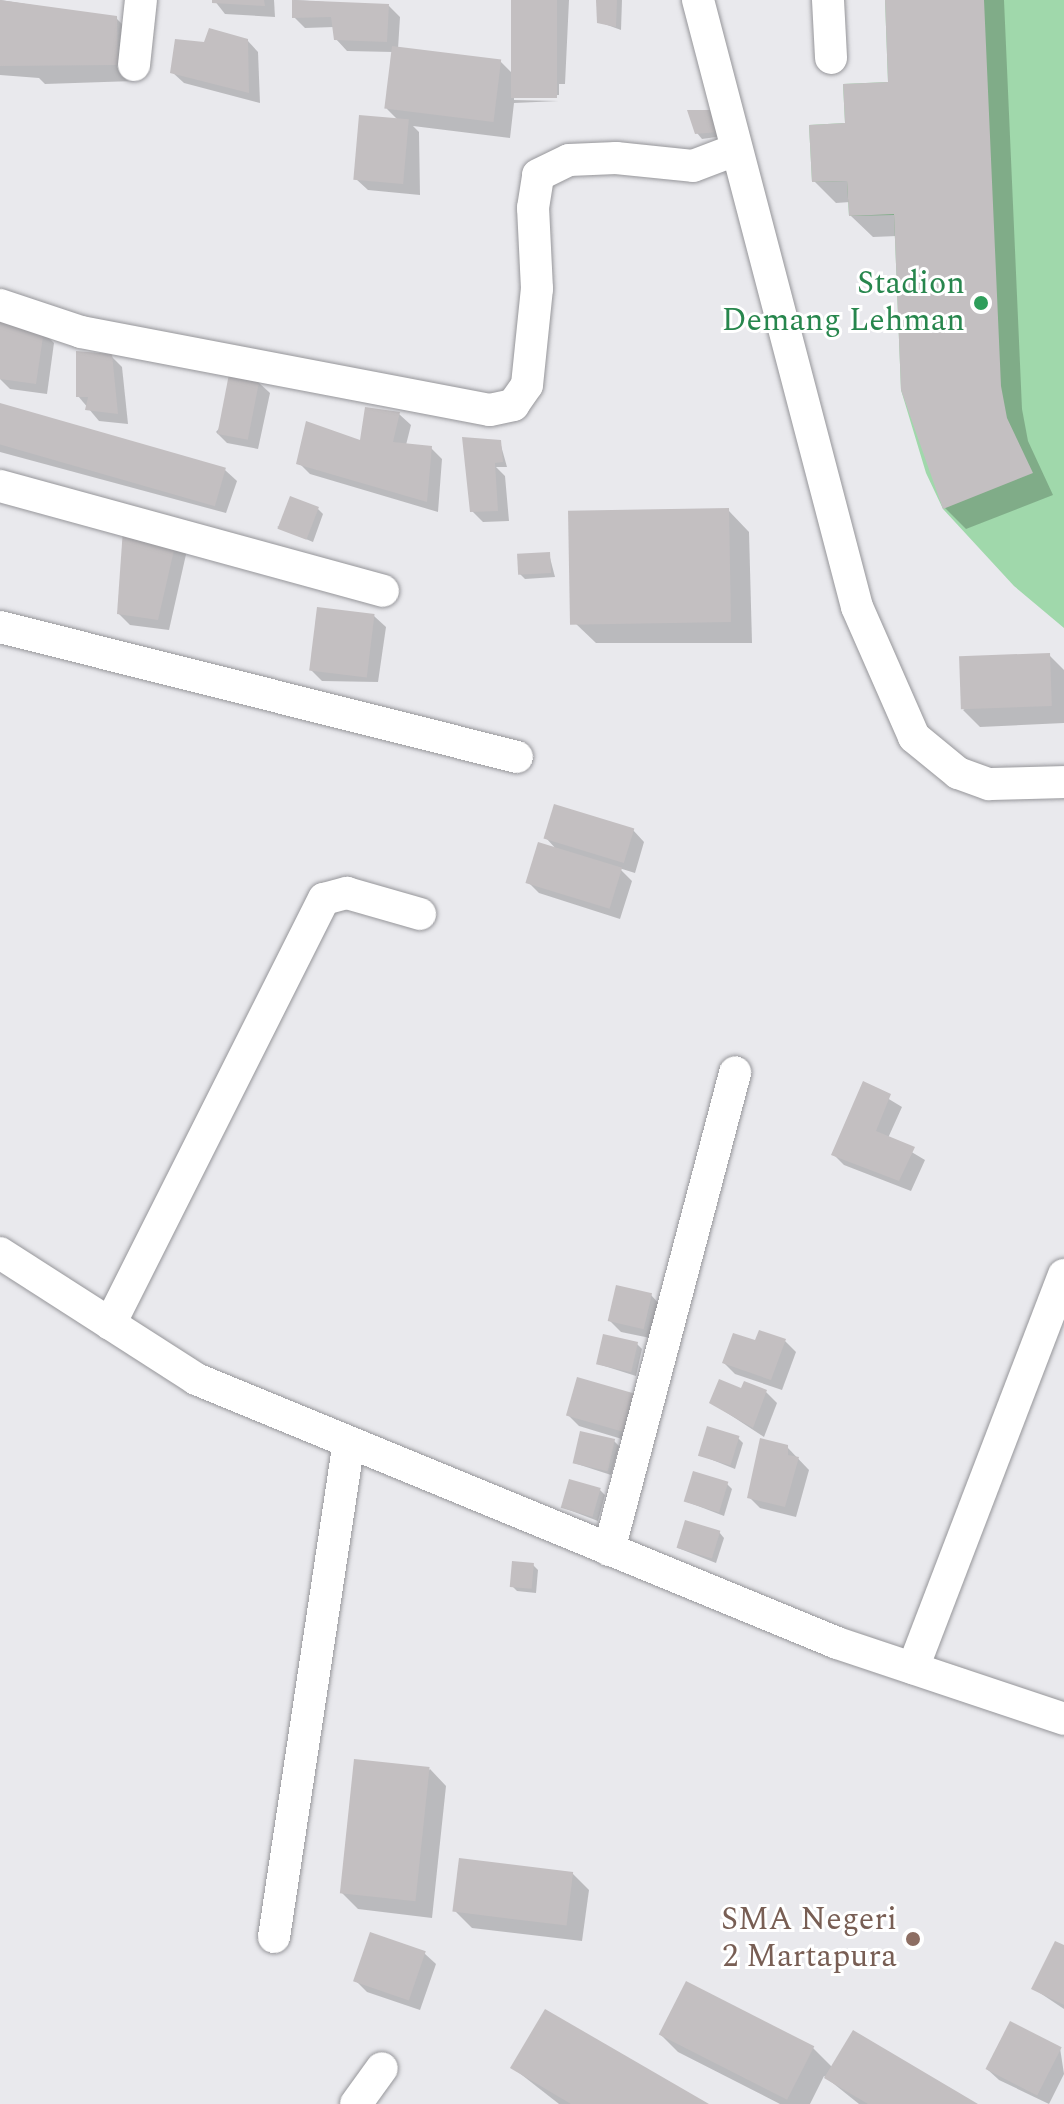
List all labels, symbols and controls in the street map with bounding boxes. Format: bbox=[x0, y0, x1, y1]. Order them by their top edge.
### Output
place label: Stadion Demang Lehman bbox=[722, 266, 965, 341]
marker: Stadion Demang Lehman bbox=[972, 294, 990, 312]
place label: SMA Negeri 2 Martapura bbox=[721, 1902, 897, 1977]
marker: SMA Negeri 2 Martapura bbox=[904, 1930, 922, 1948]

